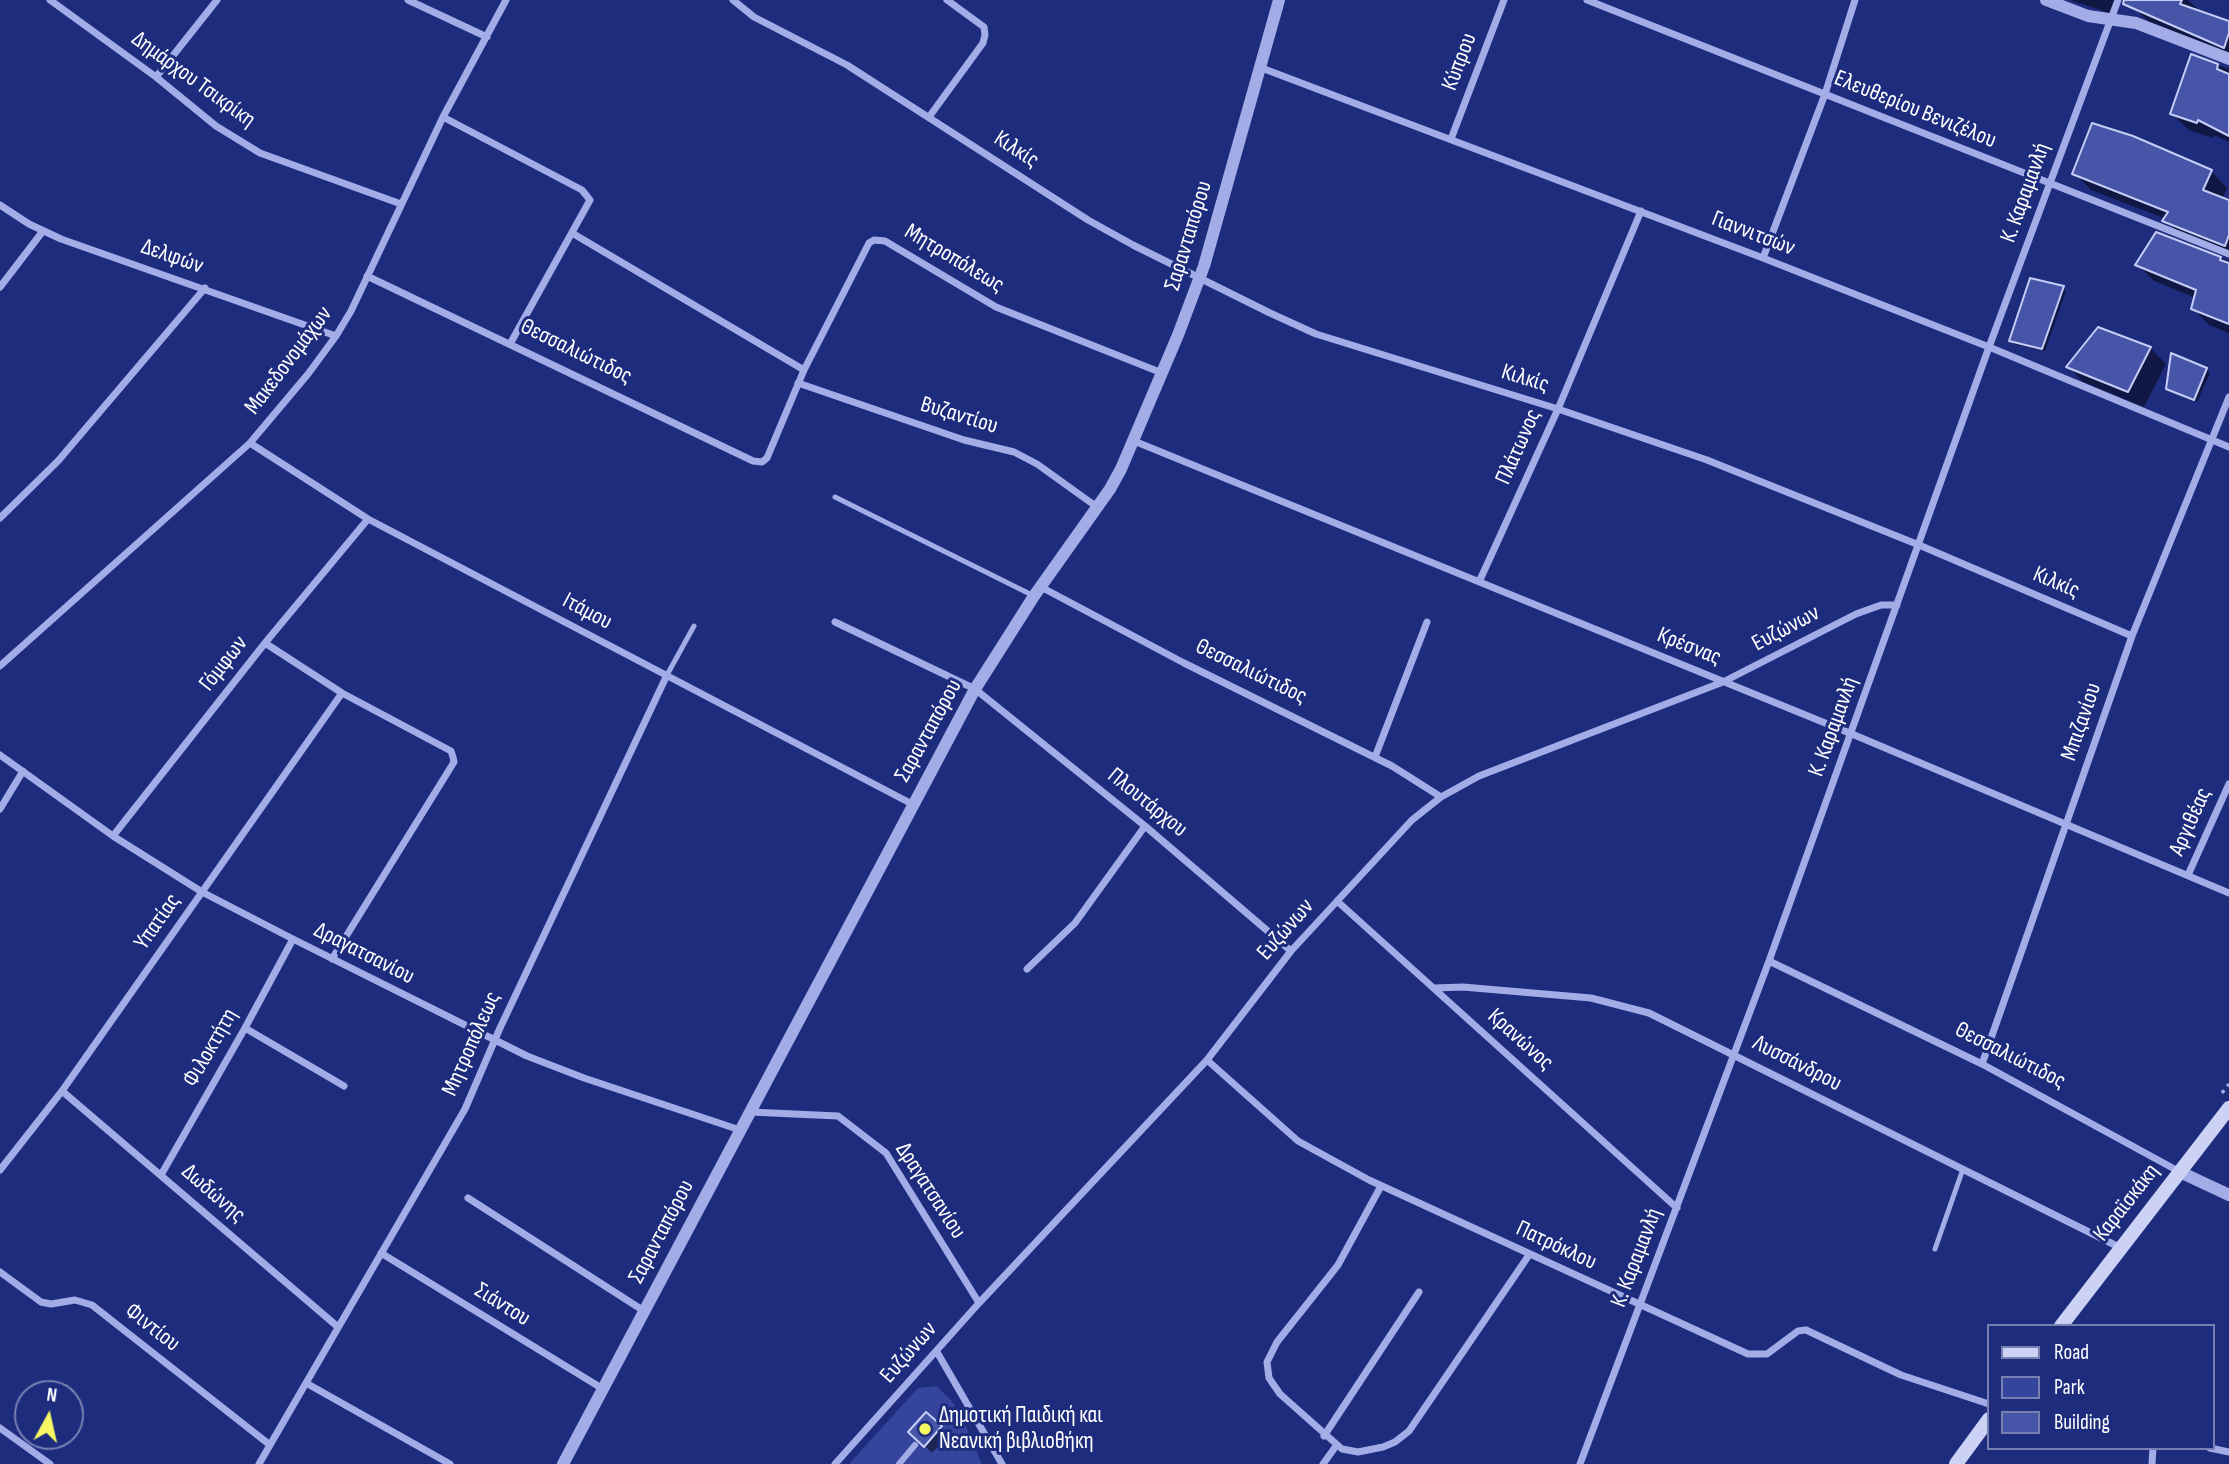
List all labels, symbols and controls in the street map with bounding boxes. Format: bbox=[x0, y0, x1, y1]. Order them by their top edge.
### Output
street label: Δημάρχου Τσικρίκη bbox=[126, 26, 260, 134]
street label: Κύπρου bbox=[1437, 29, 1483, 95]
street label: Ελευθερίου Βενιζέλου bbox=[1830, 65, 2000, 155]
street label: Κιλκίς bbox=[988, 125, 1044, 175]
street label: Κ. Καραμανλή bbox=[1995, 139, 2057, 247]
street label: Σαρανταπόρου bbox=[1159, 178, 1219, 294]
street label: Γιαννιτσών bbox=[1708, 206, 1798, 262]
street label: Μητροπόλεως bbox=[899, 218, 1009, 300]
street label: Δελφών bbox=[137, 234, 207, 280]
street label: Μακεδονομάχων bbox=[239, 302, 339, 420]
street label: Θεσσαλιώτιδος bbox=[516, 313, 636, 391]
street label: Κιλκίς bbox=[1498, 359, 1552, 399]
street label: Βυζαντίου bbox=[917, 391, 1001, 441]
street label: Πλάτωνος bbox=[1490, 405, 1548, 489]
street label: Κιλκίς bbox=[2028, 561, 2084, 605]
street label: Ιτάμου bbox=[558, 588, 616, 636]
street label: Ευζώνων bbox=[1748, 600, 1824, 658]
street label: Κρέσνας bbox=[1653, 622, 1725, 672]
street label: Γόμφων bbox=[194, 631, 254, 697]
street label: Θεσσαλιώτιδος bbox=[1191, 633, 1311, 711]
street label: Κ. Καραμανλή bbox=[1803, 673, 1865, 781]
street label: Σαρανταπόρου bbox=[889, 675, 969, 787]
street label: Μπιζανίου bbox=[2056, 679, 2108, 765]
street label: Πλουτάρχου bbox=[1101, 762, 1193, 844]
street label: Αργιθέας bbox=[2164, 784, 2218, 860]
street label: Υπατίας bbox=[129, 889, 187, 955]
street label: Ευζώνων bbox=[1252, 894, 1320, 966]
street label: Δραγατσανίου bbox=[309, 917, 419, 991]
street label: Μητροπόλεως bbox=[437, 987, 507, 1101]
street label: Κρανώνος bbox=[1481, 1003, 1559, 1077]
street label: Φιλοκτήτη bbox=[178, 1004, 244, 1092]
street label: Θεσσαλιώτιδος bbox=[1950, 1016, 2070, 1096]
street label: Λυσσάνδρου bbox=[1748, 1030, 1846, 1098]
street label: Δραγατσανίου bbox=[889, 1138, 971, 1244]
street label: Δωδώνης bbox=[175, 1159, 251, 1229]
street label: Καραϊσκάκη bbox=[2088, 1159, 2166, 1247]
street label: Σαρανταπόρου bbox=[623, 1176, 701, 1288]
street label: Κ. Καραμανλή bbox=[1605, 1205, 1669, 1311]
street label: Πατρόκλου bbox=[1511, 1215, 1601, 1277]
street label: Σιάντου bbox=[469, 1277, 535, 1333]
street label: Φιντίου bbox=[119, 1298, 185, 1358]
street label: Ευζώνων bbox=[875, 1317, 943, 1389]
legend bbox=[1988, 1324, 2215, 1450]
text: Road bbox=[2054, 1340, 2089, 1365]
text: Park bbox=[2054, 1375, 2085, 1400]
north arrow bbox=[14, 1380, 84, 1450]
text: N bbox=[45, 1384, 58, 1408]
place label: Δημοτική Παιδική και Νεανική βιβλιοθήκη bbox=[939, 1402, 1103, 1456]
text: Building bbox=[2054, 1410, 2110, 1435]
marker: Δημοτική Παιδική και Νεανική βιβλιοθήκη bbox=[917, 1421, 933, 1437]

